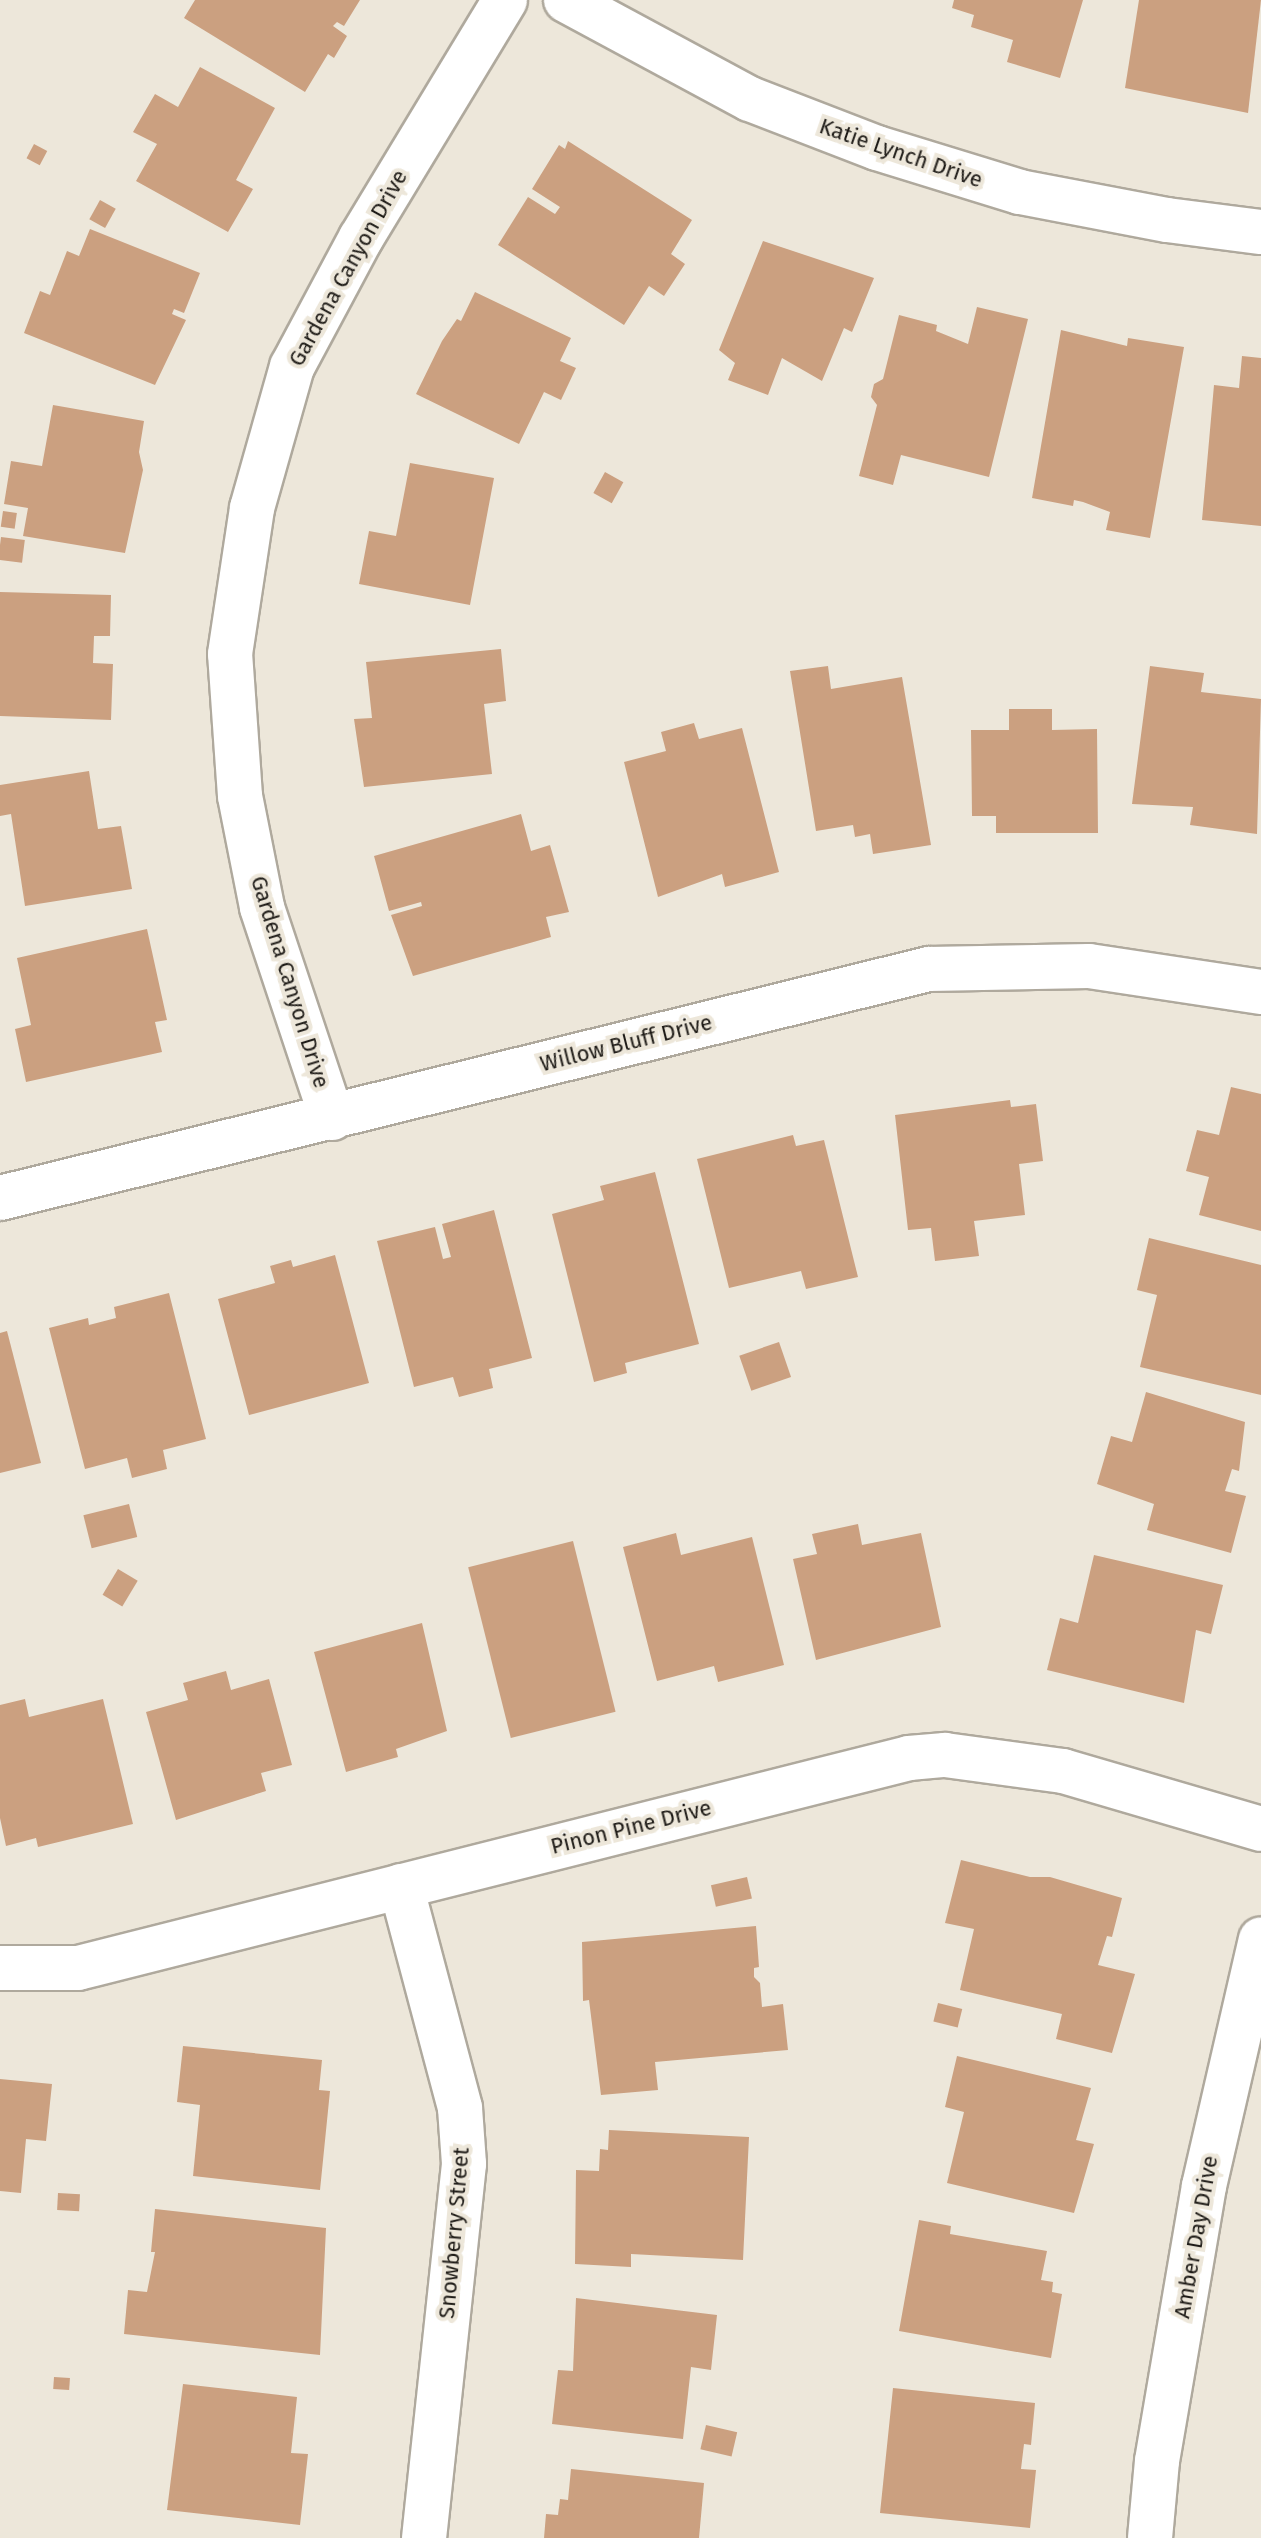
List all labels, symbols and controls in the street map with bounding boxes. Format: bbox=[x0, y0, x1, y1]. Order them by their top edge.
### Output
street label: Katie Lynch Drive bbox=[816, 113, 986, 193]
street label: Gardena Canyon Drive bbox=[283, 165, 413, 371]
street label: Gardena Canyon Drive bbox=[245, 873, 335, 1091]
street label: Willow Bluff Drive bbox=[537, 1009, 715, 1077]
street label: Pinon Pine Drive bbox=[548, 1794, 714, 1860]
street label: Snowberry Street bbox=[433, 2146, 475, 2320]
street label: Amber Day Drive bbox=[1169, 2154, 1223, 2320]

